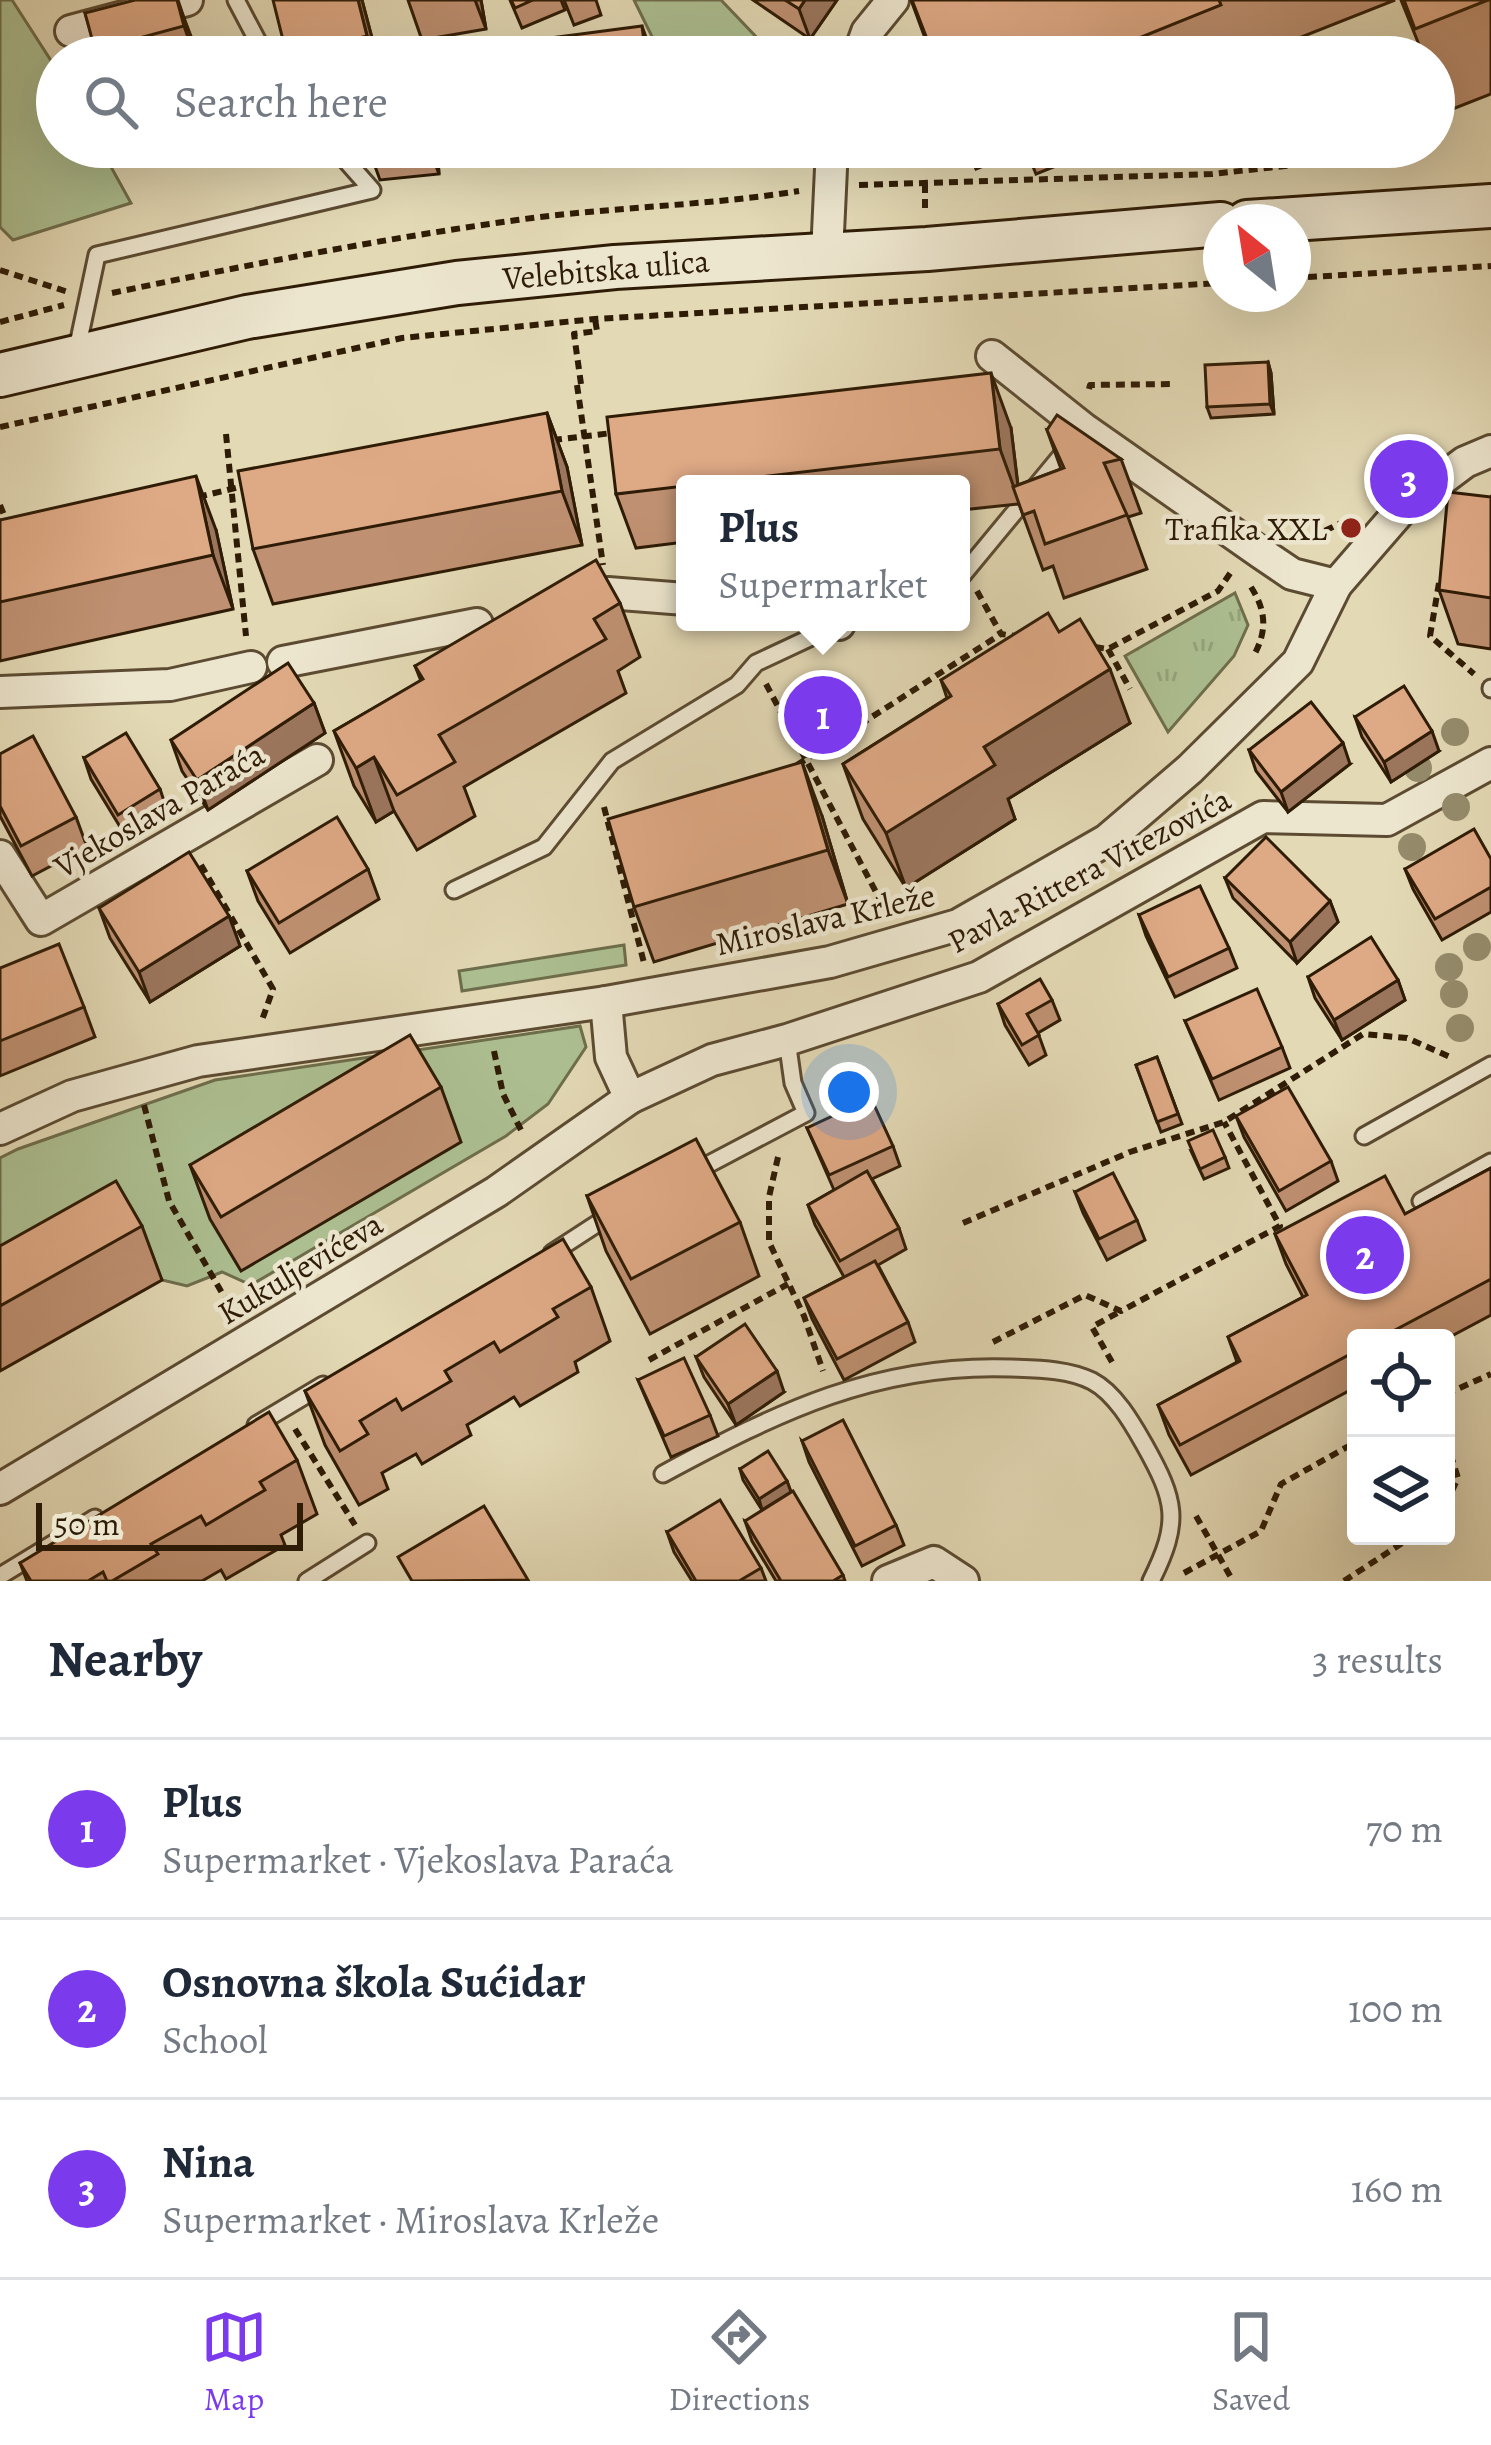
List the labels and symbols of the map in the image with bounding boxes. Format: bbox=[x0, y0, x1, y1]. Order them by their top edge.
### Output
north arrow bbox=[1203, 204, 1311, 312]
street label: Velebitska ulica bbox=[500, 237, 712, 301]
pin: 3 bbox=[1370, 434, 1448, 524]
place label: Trafika XXL bbox=[1165, 506, 1327, 551]
marker: Trafika XXL bbox=[1338, 515, 1364, 541]
pin: 1 bbox=[784, 670, 862, 760]
street label: Vjekoslava Paraća bbox=[45, 731, 273, 889]
street label: Pavla Rittera Vitezovića bbox=[939, 776, 1239, 964]
street label: Miroslava Krleže bbox=[711, 872, 939, 966]
your location bbox=[819, 1062, 879, 1122]
street label: Kukuljevićeva bbox=[209, 1201, 391, 1335]
pin: 2 bbox=[1326, 1210, 1404, 1300]
scale bar bbox=[36, 1497, 303, 1550]

